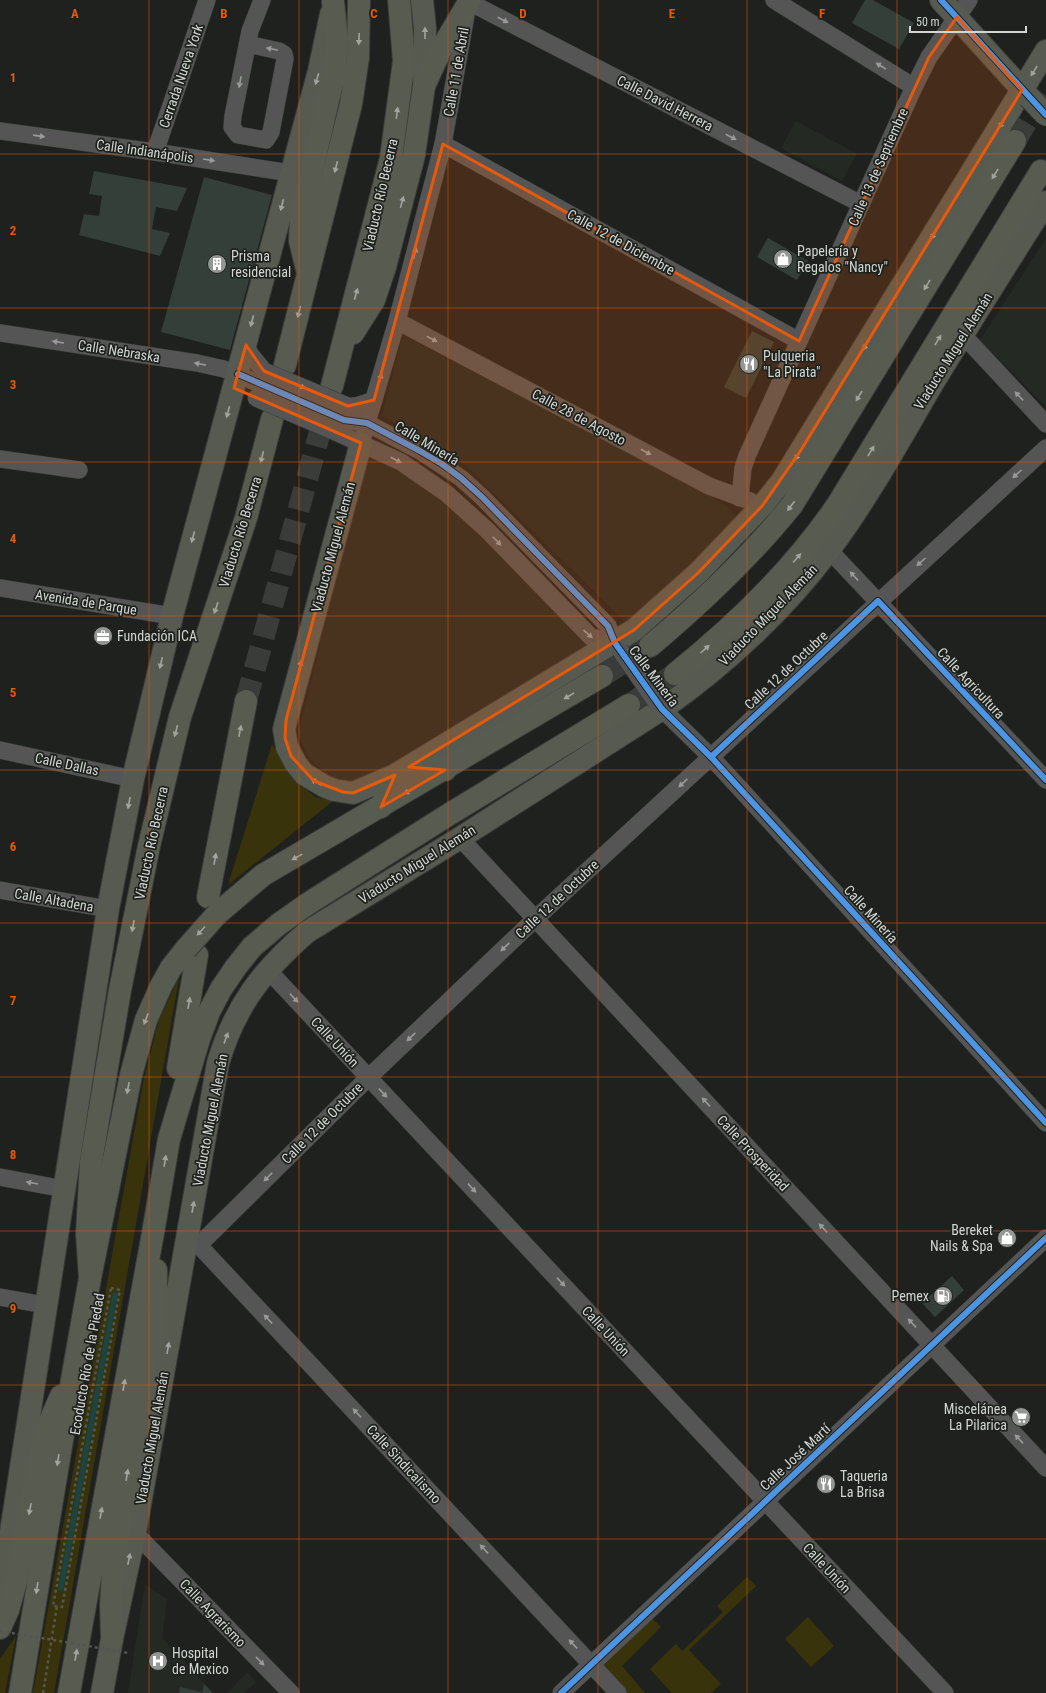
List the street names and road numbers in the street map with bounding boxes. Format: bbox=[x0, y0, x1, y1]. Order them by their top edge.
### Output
street label: Cerrada Nueva York bbox=[156, 21, 206, 130]
street label: Calle 11 de Abril bbox=[440, 26, 472, 118]
street label: Calle David Herrera bbox=[614, 72, 716, 134]
street label: Calle 13 de Septiembre bbox=[845, 105, 911, 228]
street label: Calle Indianápolis bbox=[95, 136, 195, 166]
street label: Viaducto Río Becerra bbox=[359, 137, 401, 253]
street label: Calle 12 de Diciembre bbox=[565, 206, 678, 278]
street label: Viaducto Miguel Alemán bbox=[911, 290, 995, 412]
street label: Calle Nebraska bbox=[77, 337, 161, 365]
street label: Calle 28 de Agosto bbox=[529, 386, 629, 448]
street label: Calle Minería bbox=[392, 418, 462, 468]
street label: Viaducto Río Becerra bbox=[215, 475, 265, 589]
street label: Viaducto Miguel Alemán bbox=[308, 480, 358, 614]
street label: Viaducto Miguel Alemán bbox=[716, 561, 820, 669]
street label: Avenida de Parque bbox=[34, 586, 138, 618]
street label: Calle 12 de Octubre bbox=[741, 627, 831, 713]
street label: Calle Minería bbox=[626, 642, 682, 710]
street label: Calle Agricultura bbox=[934, 644, 1008, 722]
street label: Calle Dallas bbox=[34, 749, 100, 779]
street label: Viaducto Río Becerra bbox=[131, 785, 171, 901]
street label: Viaducto Miguel Alemán bbox=[356, 822, 478, 906]
street label: Calle 12 de Octubre bbox=[512, 856, 602, 942]
street label: Calle Minería bbox=[841, 882, 901, 946]
street label: Calle Altadena bbox=[13, 885, 95, 915]
street label: Calle Unión bbox=[308, 1014, 362, 1070]
street label: Viaducto Miguel Alemán bbox=[189, 1052, 231, 1188]
street label: Calle 12 de Octubre bbox=[278, 1079, 366, 1167]
street label: Calle Prosperidad bbox=[714, 1112, 792, 1194]
street label: Ecoducto Río de la Piedad bbox=[67, 1292, 107, 1436]
street label: Calle Unión bbox=[579, 1303, 633, 1359]
street label: Viaducto Miguel Alemán bbox=[132, 1370, 172, 1506]
street label: Calle José Martí bbox=[757, 1420, 834, 1494]
street label: Calle Sindicalismo bbox=[363, 1421, 445, 1507]
street label: Calle Unión bbox=[800, 1540, 854, 1596]
street label: Calle Agrarismo bbox=[177, 1576, 249, 1650]

